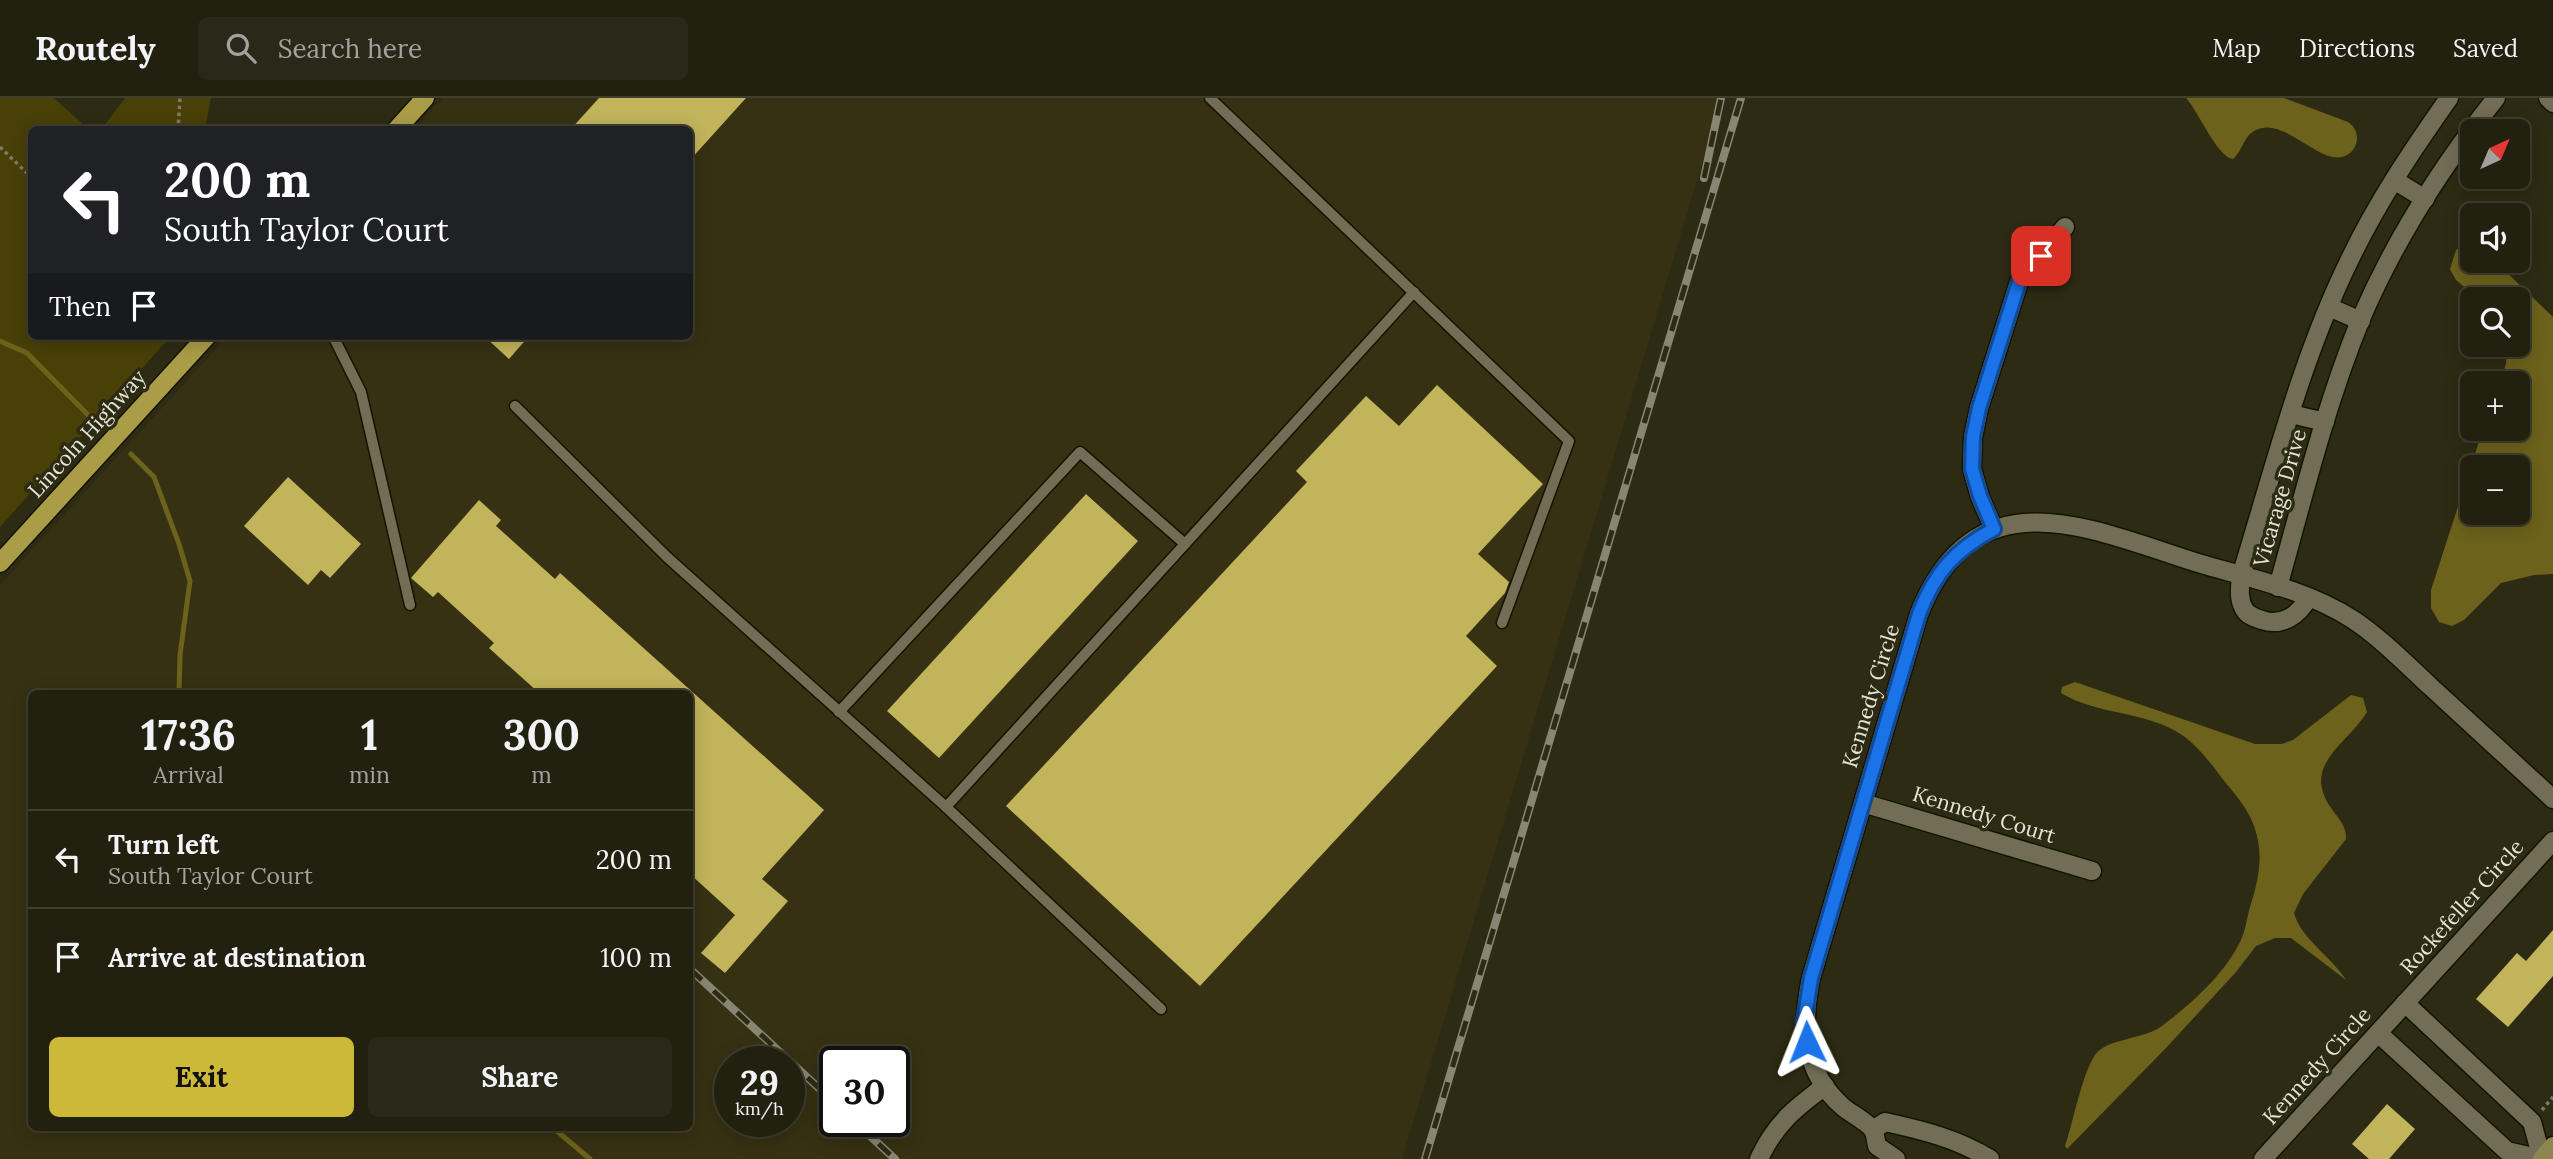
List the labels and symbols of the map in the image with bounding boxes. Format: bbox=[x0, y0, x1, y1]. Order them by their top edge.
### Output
north arrow bbox=[2460, 119, 2530, 189]
pin bbox=[2011, 226, 2071, 286]
street label: Lincoln Highway bbox=[22, 364, 151, 503]
street label: Vicarage Drive bbox=[2247, 426, 2312, 571]
street label: Kennedy Circle bbox=[1836, 621, 1905, 771]
street label: Kennedy Court bbox=[1909, 780, 2060, 849]
street label: Rockefeller Circle bbox=[2394, 833, 2529, 980]
street label: Kennedy Circle bbox=[2257, 1001, 2377, 1130]
position arrow bbox=[1770, 1005, 1844, 1079]
speed limit sign: 30 bbox=[819, 1046, 910, 1137]

